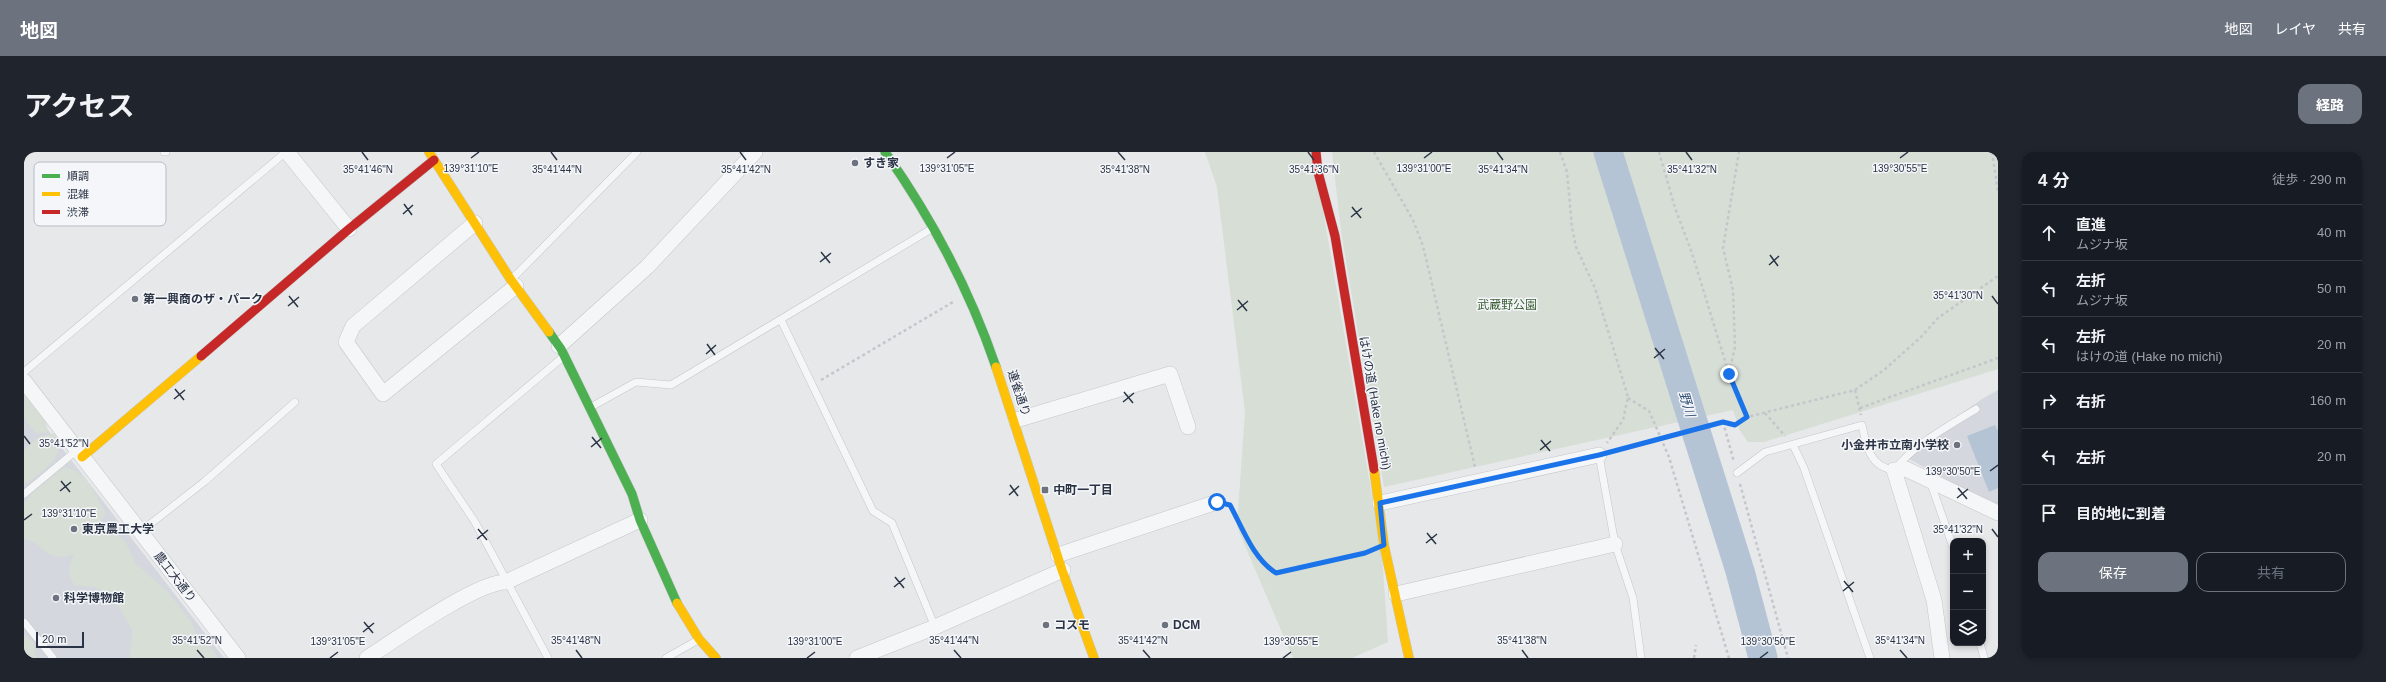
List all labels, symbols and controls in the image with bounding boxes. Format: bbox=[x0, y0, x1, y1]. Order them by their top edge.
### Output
text: 地図 bbox=[20, 20, 58, 41]
text: 地図 bbox=[2224, 21, 2252, 37]
text: レイヤ bbox=[2274, 21, 2316, 37]
text: 共有 bbox=[2338, 21, 2366, 37]
button: 経路 bbox=[2298, 84, 2362, 124]
text: アクセス bbox=[24, 91, 135, 122]
place label: すき家 bbox=[863, 156, 899, 170]
marker: すき家 bbox=[850, 158, 860, 168]
legend bbox=[34, 162, 166, 226]
text: 139°31'10"E bbox=[443, 163, 499, 174]
text: 139°31'05"E bbox=[919, 163, 975, 174]
text: 139°31'00"E bbox=[1396, 163, 1452, 174]
text: 139°30'55"E bbox=[1872, 163, 1928, 174]
text: 35°41'46"N bbox=[343, 164, 393, 175]
text: 35°41'44"N bbox=[532, 164, 582, 175]
text: 35°41'42"N bbox=[721, 164, 771, 175]
text: 35°41'38"N bbox=[1100, 164, 1150, 175]
text: 35°41'36"N bbox=[1289, 164, 1339, 175]
text: 35°41'34"N bbox=[1478, 164, 1528, 175]
text: 35°41'32"N bbox=[1667, 164, 1717, 175]
text: 順調 bbox=[67, 170, 89, 182]
text: 4 分 bbox=[2038, 171, 2069, 190]
text: 徒歩 · 290 m bbox=[2272, 172, 2346, 187]
text: 混雑 bbox=[67, 188, 89, 200]
text: 渋滞 bbox=[67, 206, 89, 218]
text: 直進 bbox=[2076, 216, 2106, 233]
icon: ahead bbox=[2038, 222, 2060, 244]
text: 40 m bbox=[2317, 225, 2346, 240]
text: ムジナ坂 bbox=[2076, 237, 2128, 252]
text: 左折 bbox=[2076, 272, 2106, 289]
icon: left bbox=[2038, 278, 2060, 300]
text: 50 m bbox=[2317, 281, 2346, 296]
text: 35°41'30"N bbox=[1933, 290, 1983, 301]
place label: 第一興商のザ・パーク bbox=[143, 292, 263, 306]
text: ムジナ坂 bbox=[2076, 293, 2128, 308]
marker: 第一興商のザ・パーク bbox=[130, 294, 140, 304]
park label: 武蔵野公園 bbox=[1477, 298, 1537, 312]
text: 左折 bbox=[2076, 328, 2106, 345]
icon: left bbox=[2038, 334, 2060, 356]
street label: はけの道 (Hake no michi) bbox=[1356, 335, 1394, 471]
text: 20 m bbox=[2317, 337, 2346, 352]
text: はけの道 (Hake no michi) bbox=[2076, 349, 2223, 364]
route end bbox=[1720, 365, 1738, 383]
street label: 連雀通り bbox=[1005, 368, 1033, 418]
water label: 野川 bbox=[1676, 389, 1699, 421]
icon: right bbox=[2038, 390, 2060, 412]
text: 右折 bbox=[2076, 393, 2106, 410]
text: 160 m bbox=[2310, 393, 2346, 408]
text: 35°41'52"N bbox=[39, 438, 89, 449]
place label: 小金井市立南小学校 bbox=[1841, 438, 1949, 452]
marker: 小金井市立南小学校 bbox=[1952, 440, 1962, 450]
icon: left bbox=[2038, 446, 2060, 468]
text: 左折 bbox=[2076, 449, 2106, 466]
text: 20 m bbox=[2317, 449, 2346, 464]
text: 139°30'50"E bbox=[1925, 466, 1981, 477]
place label: 中町一丁目 bbox=[1053, 483, 1113, 497]
marker: 中町一丁目 bbox=[1040, 485, 1050, 495]
route start bbox=[1208, 493, 1226, 511]
icon: arrive bbox=[2038, 502, 2060, 524]
text: 目的地に到着 bbox=[2076, 505, 2166, 522]
text: 139°31'10"E bbox=[41, 508, 97, 519]
place label: 東京農工大学 bbox=[82, 522, 154, 536]
marker: 東京農工大学 bbox=[69, 524, 79, 534]
text: 35°41'32"N bbox=[1933, 524, 1983, 535]
map controls bbox=[1950, 538, 1986, 646]
button: + bbox=[1950, 538, 1986, 574]
street label: 農工大通り bbox=[151, 549, 199, 605]
button: 保存 bbox=[2038, 552, 2188, 592]
button: 共有 bbox=[2196, 552, 2346, 592]
button: − bbox=[1950, 574, 1986, 610]
place label: 科学博物館 bbox=[64, 591, 124, 605]
marker: 科学博物館 bbox=[51, 593, 61, 603]
button: layers bbox=[1950, 610, 1986, 646]
place label: コスモ bbox=[1054, 618, 1090, 632]
place label: DCM bbox=[1173, 618, 1200, 632]
marker: コスモ bbox=[1041, 620, 1051, 630]
marker: DCM bbox=[1160, 620, 1170, 630]
scale bar bbox=[36, 630, 84, 649]
text: 20 m bbox=[42, 633, 66, 645]
text: 35°41'52"N bbox=[172, 635, 222, 646]
text: 35°41'48"N bbox=[551, 635, 601, 646]
text: 35°41'44"N bbox=[929, 635, 979, 646]
text: 35°41'42"N bbox=[1118, 635, 1168, 646]
text: 35°41'38"N bbox=[1497, 635, 1547, 646]
text: 35°41'34"N bbox=[1875, 635, 1925, 646]
text: 139°31'05"E bbox=[310, 636, 366, 647]
text: 139°31'00"E bbox=[787, 636, 843, 647]
text: 139°30'55"E bbox=[1263, 636, 1319, 647]
text: 139°30'50"E bbox=[1740, 636, 1796, 647]

